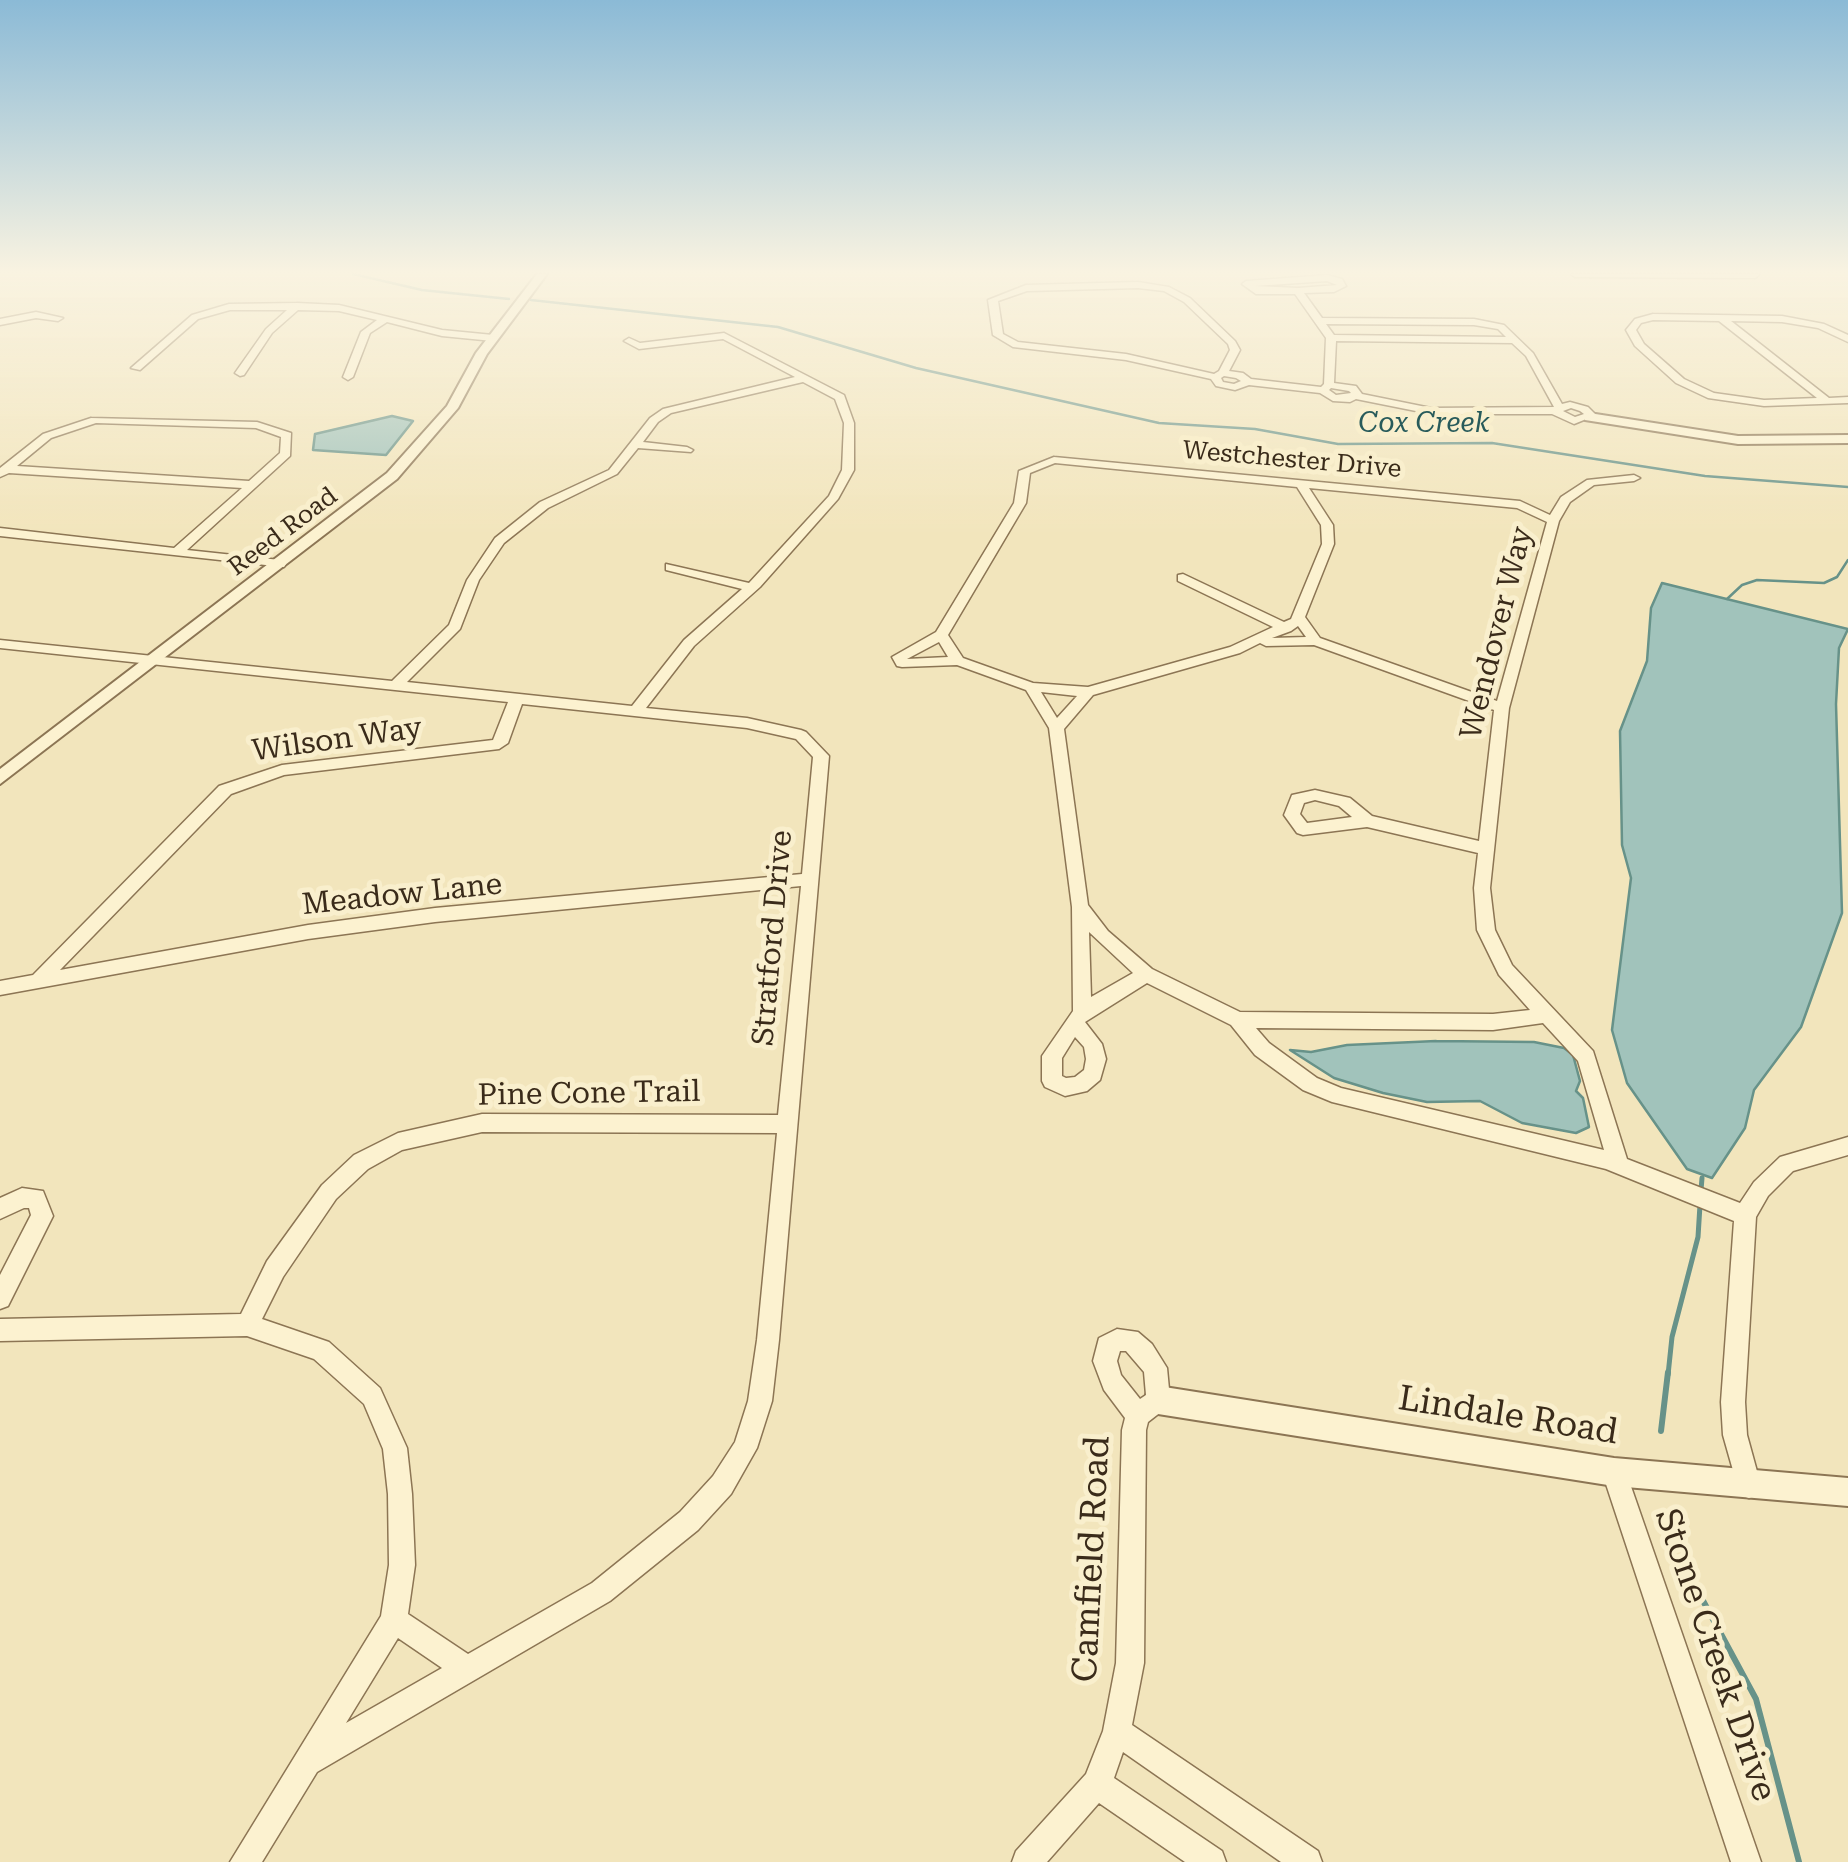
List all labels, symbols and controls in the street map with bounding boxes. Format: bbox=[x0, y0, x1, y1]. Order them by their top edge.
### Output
water label: Cox Creek bbox=[1358, 407, 1490, 441]
street label: Westchester Drive bbox=[1181, 435, 1403, 485]
street label: Reed Road bbox=[223, 481, 343, 583]
street label: Wendover Way bbox=[1453, 523, 1541, 743]
street label: Wilson Way bbox=[250, 710, 424, 770]
street label: Stratford Drive bbox=[746, 829, 800, 1047]
street label: Meadow Lane bbox=[300, 867, 504, 923]
street label: Pine Cone Trail bbox=[477, 1074, 701, 1114]
street label: Lindale Road bbox=[1395, 1378, 1621, 1454]
street label: Camfield Road bbox=[1065, 1435, 1119, 1683]
street label: Stone Creek Drive bbox=[1645, 1503, 1785, 1807]

